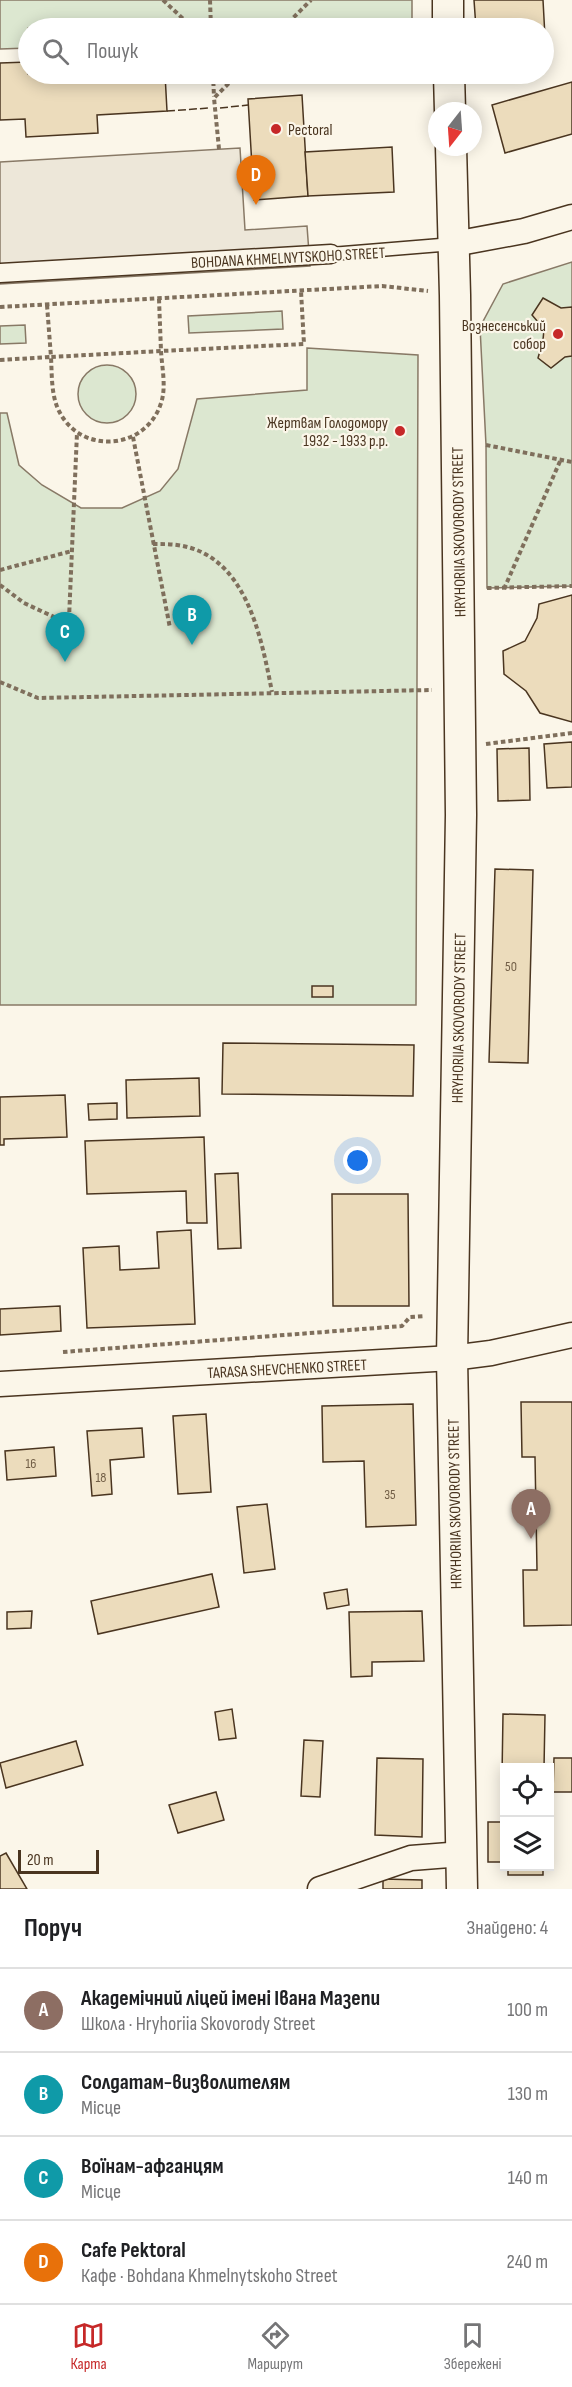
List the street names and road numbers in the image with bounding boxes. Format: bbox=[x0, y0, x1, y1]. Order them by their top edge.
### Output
street label: BOHDANA KHMELNYTSKOHO STREET bbox=[190, 244, 386, 273]
street label: HRYHORIIA SKOVORODY STREET bbox=[449, 446, 470, 617]
street label: HRYHORIIA SKOVORODY STREET bbox=[449, 932, 470, 1103]
street label: TARASA SHEVCHENKO STREET bbox=[207, 1356, 368, 1383]
street label: HRYHORIIA SKOVORODY STREET bbox=[445, 1418, 466, 1589]

